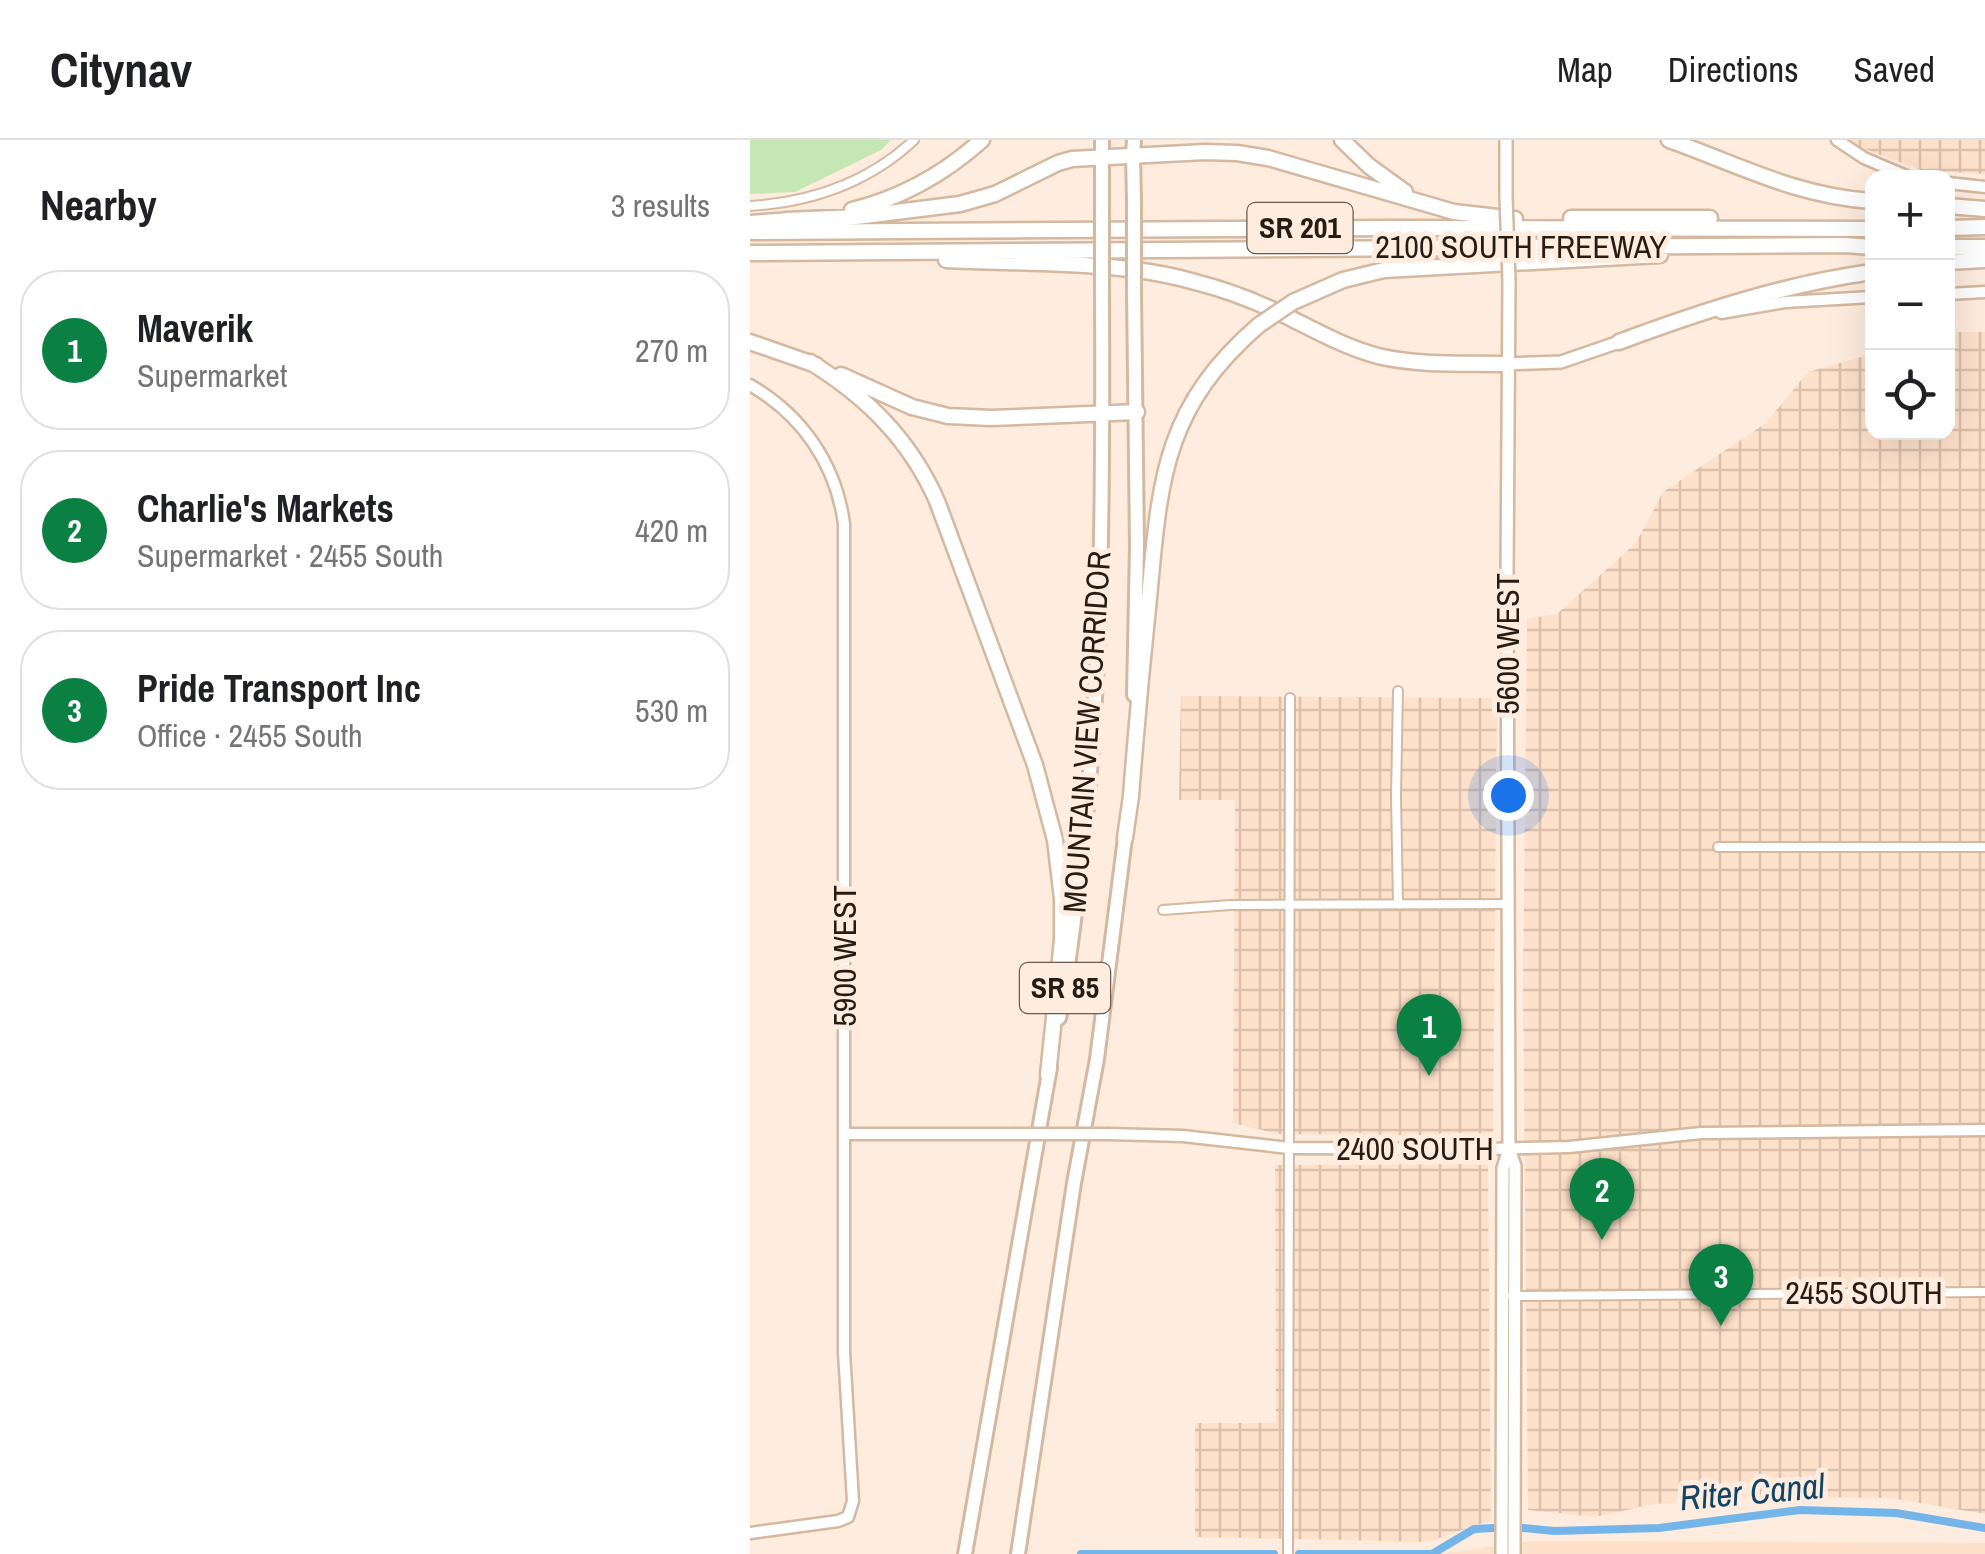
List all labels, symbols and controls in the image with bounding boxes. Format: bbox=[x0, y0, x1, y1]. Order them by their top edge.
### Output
text: Citynav bbox=[50, 37, 192, 102]
text: Map bbox=[1557, 46, 1613, 93]
text: Directions bbox=[1668, 46, 1799, 93]
text: Saved bbox=[1854, 46, 1935, 93]
map controls bbox=[1865, 170, 1955, 440]
button: + bbox=[1865, 170, 1955, 260]
text: Nearby bbox=[40, 177, 157, 233]
text: 3 results bbox=[611, 184, 710, 227]
road number: SR 201 bbox=[1248, 203, 1352, 253]
street label: 2100 SOUTH FREEWAY bbox=[1375, 225, 1667, 268]
button: − bbox=[1865, 260, 1955, 350]
text: Maverik bbox=[137, 303, 253, 354]
text: 1 bbox=[67, 329, 82, 372]
text: 270 m bbox=[635, 329, 708, 372]
button: locate bbox=[1865, 350, 1955, 440]
text: Supermarket bbox=[137, 354, 287, 397]
text: Charlie's Markets bbox=[137, 483, 394, 534]
text: 2 bbox=[67, 509, 82, 552]
text: 420 m bbox=[635, 509, 708, 552]
text: Supermarket · 2455 South bbox=[137, 534, 443, 577]
street label: MOUNTAIN VIEW CORRIDOR bbox=[1052, 550, 1121, 914]
street label: 5600 WEST bbox=[1486, 573, 1529, 715]
text: Pride Transport Inc bbox=[137, 663, 421, 714]
text: 3 bbox=[67, 689, 82, 732]
text: 530 m bbox=[635, 689, 708, 732]
text: Office · 2455 South bbox=[137, 714, 363, 757]
your location bbox=[1483, 770, 1534, 821]
street label: 5900 WEST bbox=[823, 885, 866, 1027]
road number: SR 85 bbox=[1020, 963, 1110, 1013]
pin: 1 bbox=[1396, 994, 1462, 1076]
street label: 2400 SOUTH bbox=[1336, 1127, 1494, 1170]
pin: 2 bbox=[1570, 1158, 1634, 1240]
pin: 3 bbox=[1688, 1244, 1754, 1326]
street label: 2455 SOUTH bbox=[1785, 1271, 1943, 1314]
water label: Riter Canal bbox=[1678, 1462, 1827, 1521]

